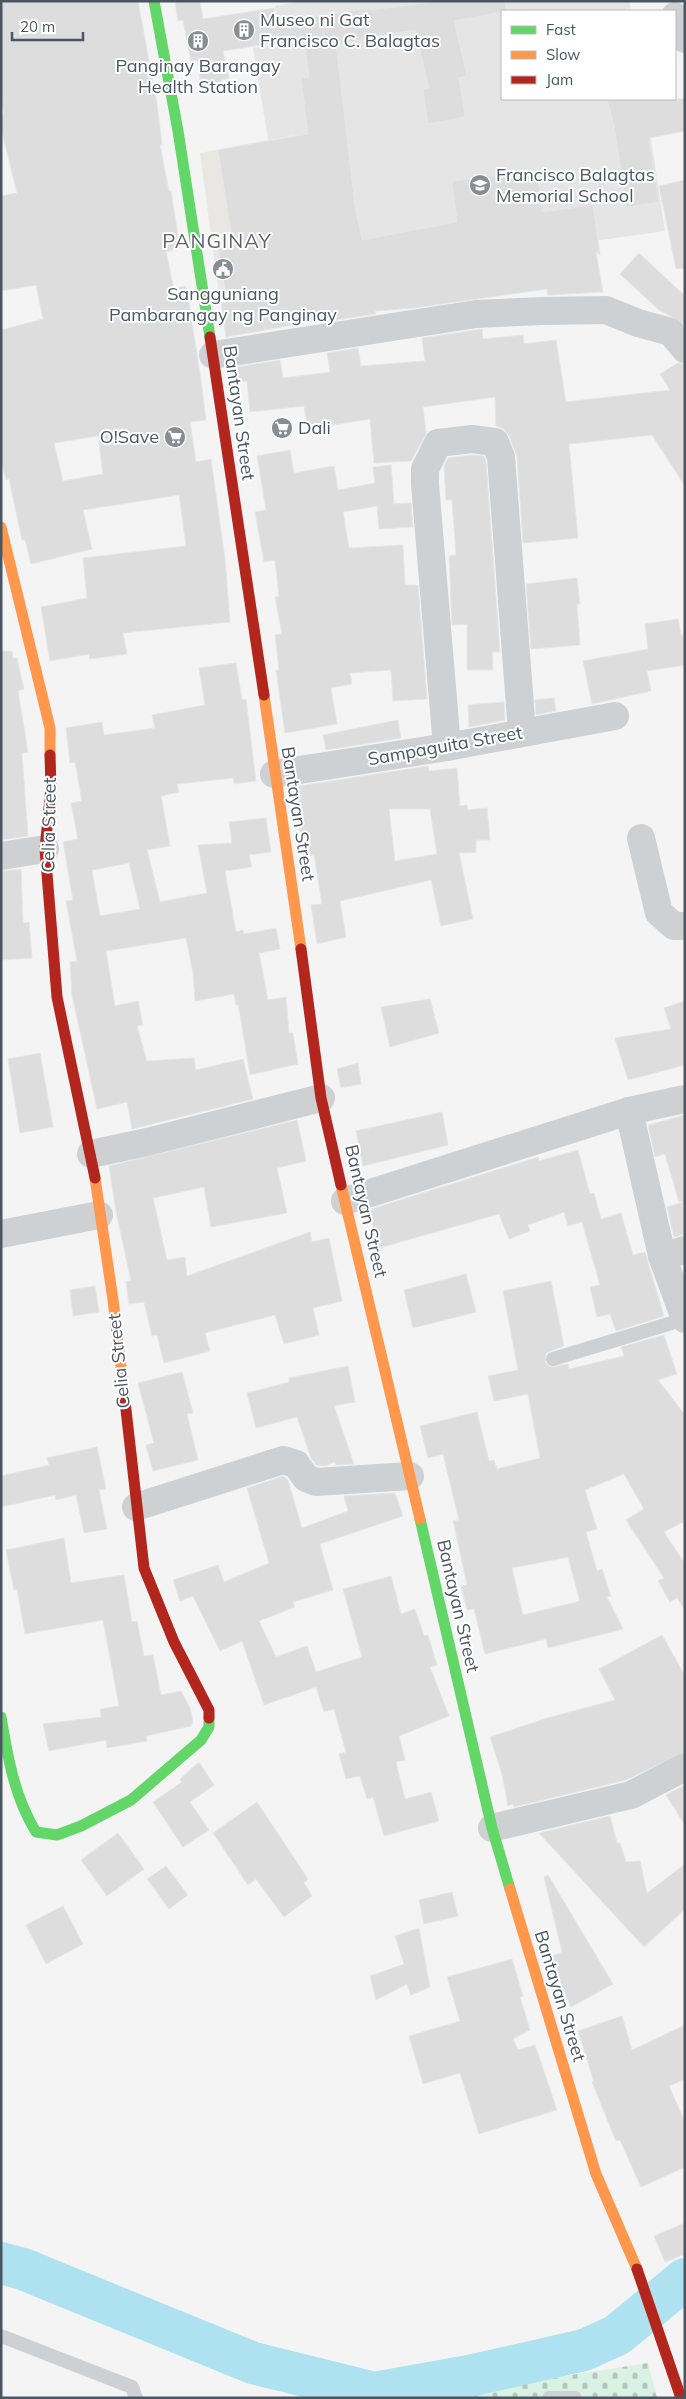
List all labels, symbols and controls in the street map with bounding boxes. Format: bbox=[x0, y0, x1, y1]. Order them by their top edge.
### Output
place label: Museo ni Gat Francisco C. Balagtas bbox=[260, 8, 440, 52]
scale bar bbox=[12, 10, 84, 42]
legend bbox=[501, 10, 676, 100]
text: 20 m bbox=[20, 17, 55, 36]
building icon: Museo ni Gat Francisco C. Balagtas bbox=[232, 18, 256, 42]
text: Fast bbox=[546, 20, 576, 39]
building icon: Panginay Barangay Health Station bbox=[186, 29, 210, 53]
text: Slow bbox=[546, 45, 580, 64]
place label: Panginay Barangay Health Station bbox=[115, 54, 281, 98]
text: Jam bbox=[546, 70, 573, 89]
place label: Francisco Balagtas Memorial School bbox=[496, 163, 655, 207]
school or university icon: Francisco Balagtas Memorial School bbox=[468, 173, 492, 197]
district label: PANGINAY bbox=[162, 228, 272, 253]
public building icon: Sangguniang Pambarangay ng Panginay bbox=[211, 257, 235, 281]
place label: Sangguniang Pambarangay ng Panginay bbox=[109, 282, 337, 326]
street label: Bantayan Street bbox=[219, 344, 260, 482]
supermarket icon: Dali bbox=[270, 416, 294, 440]
place label: Dali bbox=[298, 416, 331, 439]
place label: O!Save bbox=[100, 425, 159, 448]
supermarket icon: O!Save bbox=[163, 425, 187, 449]
street label: Sampaguita Street bbox=[366, 721, 524, 770]
street label: Bantayan Street bbox=[277, 745, 320, 883]
street label: Celia Street bbox=[36, 777, 61, 873]
street label: Bantayan Street bbox=[340, 1142, 393, 1280]
street label: Celia Street bbox=[102, 1312, 135, 1410]
street label: Bantayan Street bbox=[432, 1537, 485, 1675]
street label: Bantayan Street bbox=[530, 1928, 591, 2064]

